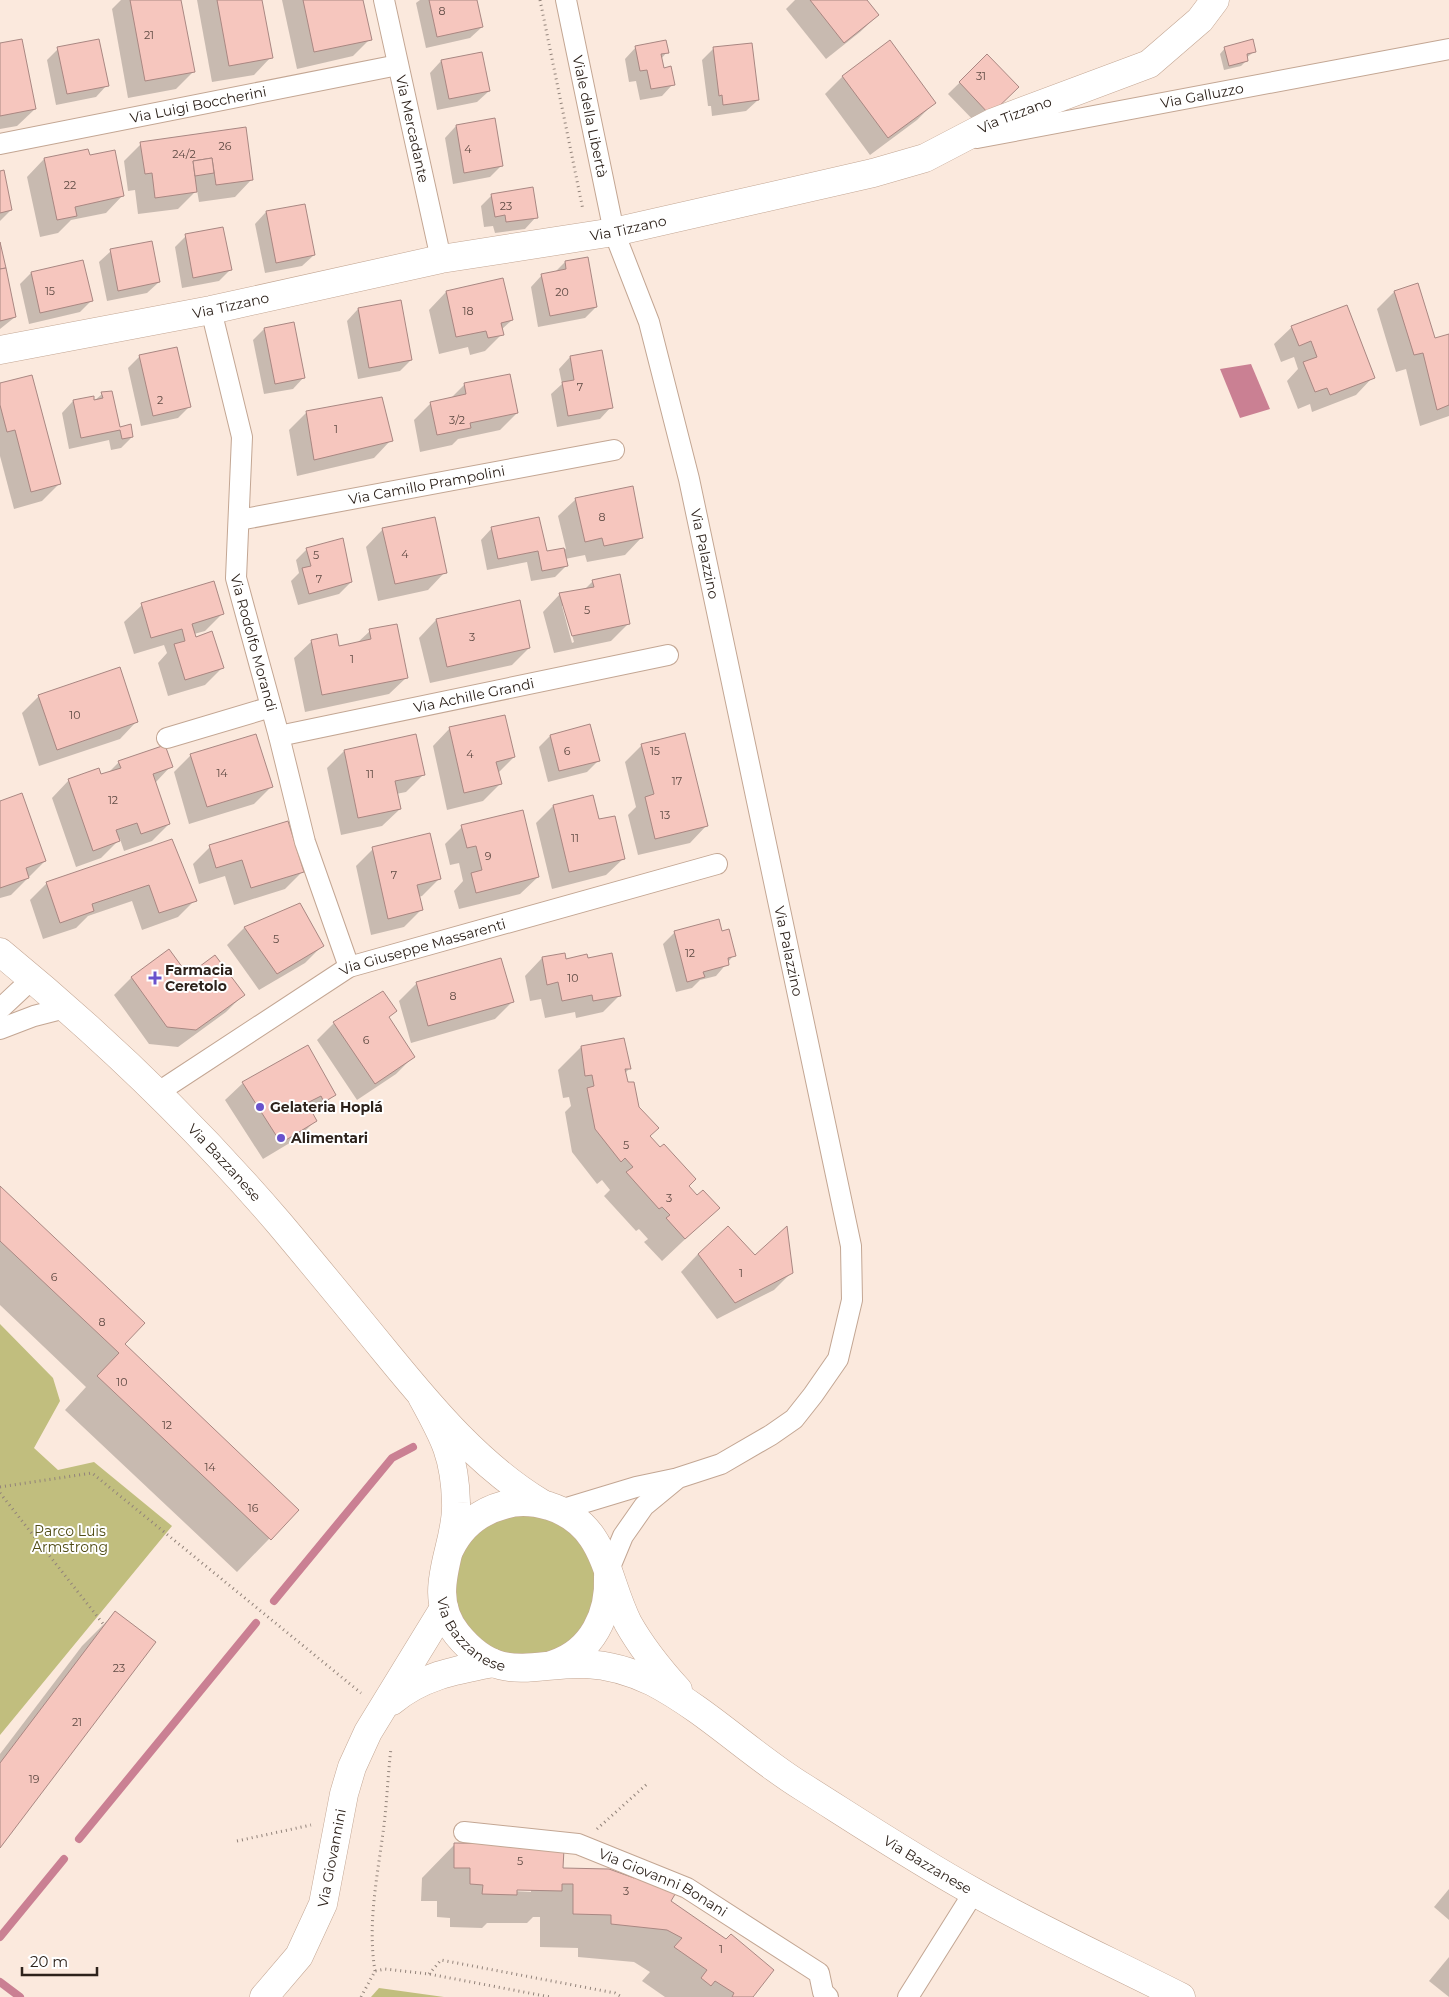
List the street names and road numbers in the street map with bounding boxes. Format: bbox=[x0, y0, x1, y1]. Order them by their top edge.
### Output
street label: Viale della Libertà bbox=[569, 54, 612, 179]
street label: Via Mercadante bbox=[392, 73, 433, 184]
street label: Via Galluzzo bbox=[1159, 79, 1245, 112]
street label: Via Luigi Boccherini bbox=[128, 82, 268, 127]
street label: Via Tizzano bbox=[975, 92, 1054, 138]
street label: Via Tizzano bbox=[589, 211, 668, 245]
street label: Via Tizzano bbox=[191, 288, 271, 322]
street label: Via Camillo Prampolini bbox=[347, 462, 507, 508]
street label: Via Palazzino bbox=[687, 507, 723, 601]
street label: Via Rodolfo Morandi bbox=[226, 572, 281, 713]
street label: Via Achille Grandi bbox=[412, 674, 536, 717]
street label: Via Palazzino bbox=[770, 904, 807, 998]
street label: Via Giuseppe Massarenti bbox=[336, 915, 508, 980]
street label: Via Bazzanese bbox=[184, 1120, 265, 1205]
street label: Via Bazzanese bbox=[433, 1596, 507, 1675]
street label: Via Giovannini bbox=[314, 1807, 350, 1909]
street label: Via Bazzanese bbox=[880, 1831, 975, 1898]
street label: Via Giovanni Bonani bbox=[596, 1844, 731, 1921]

